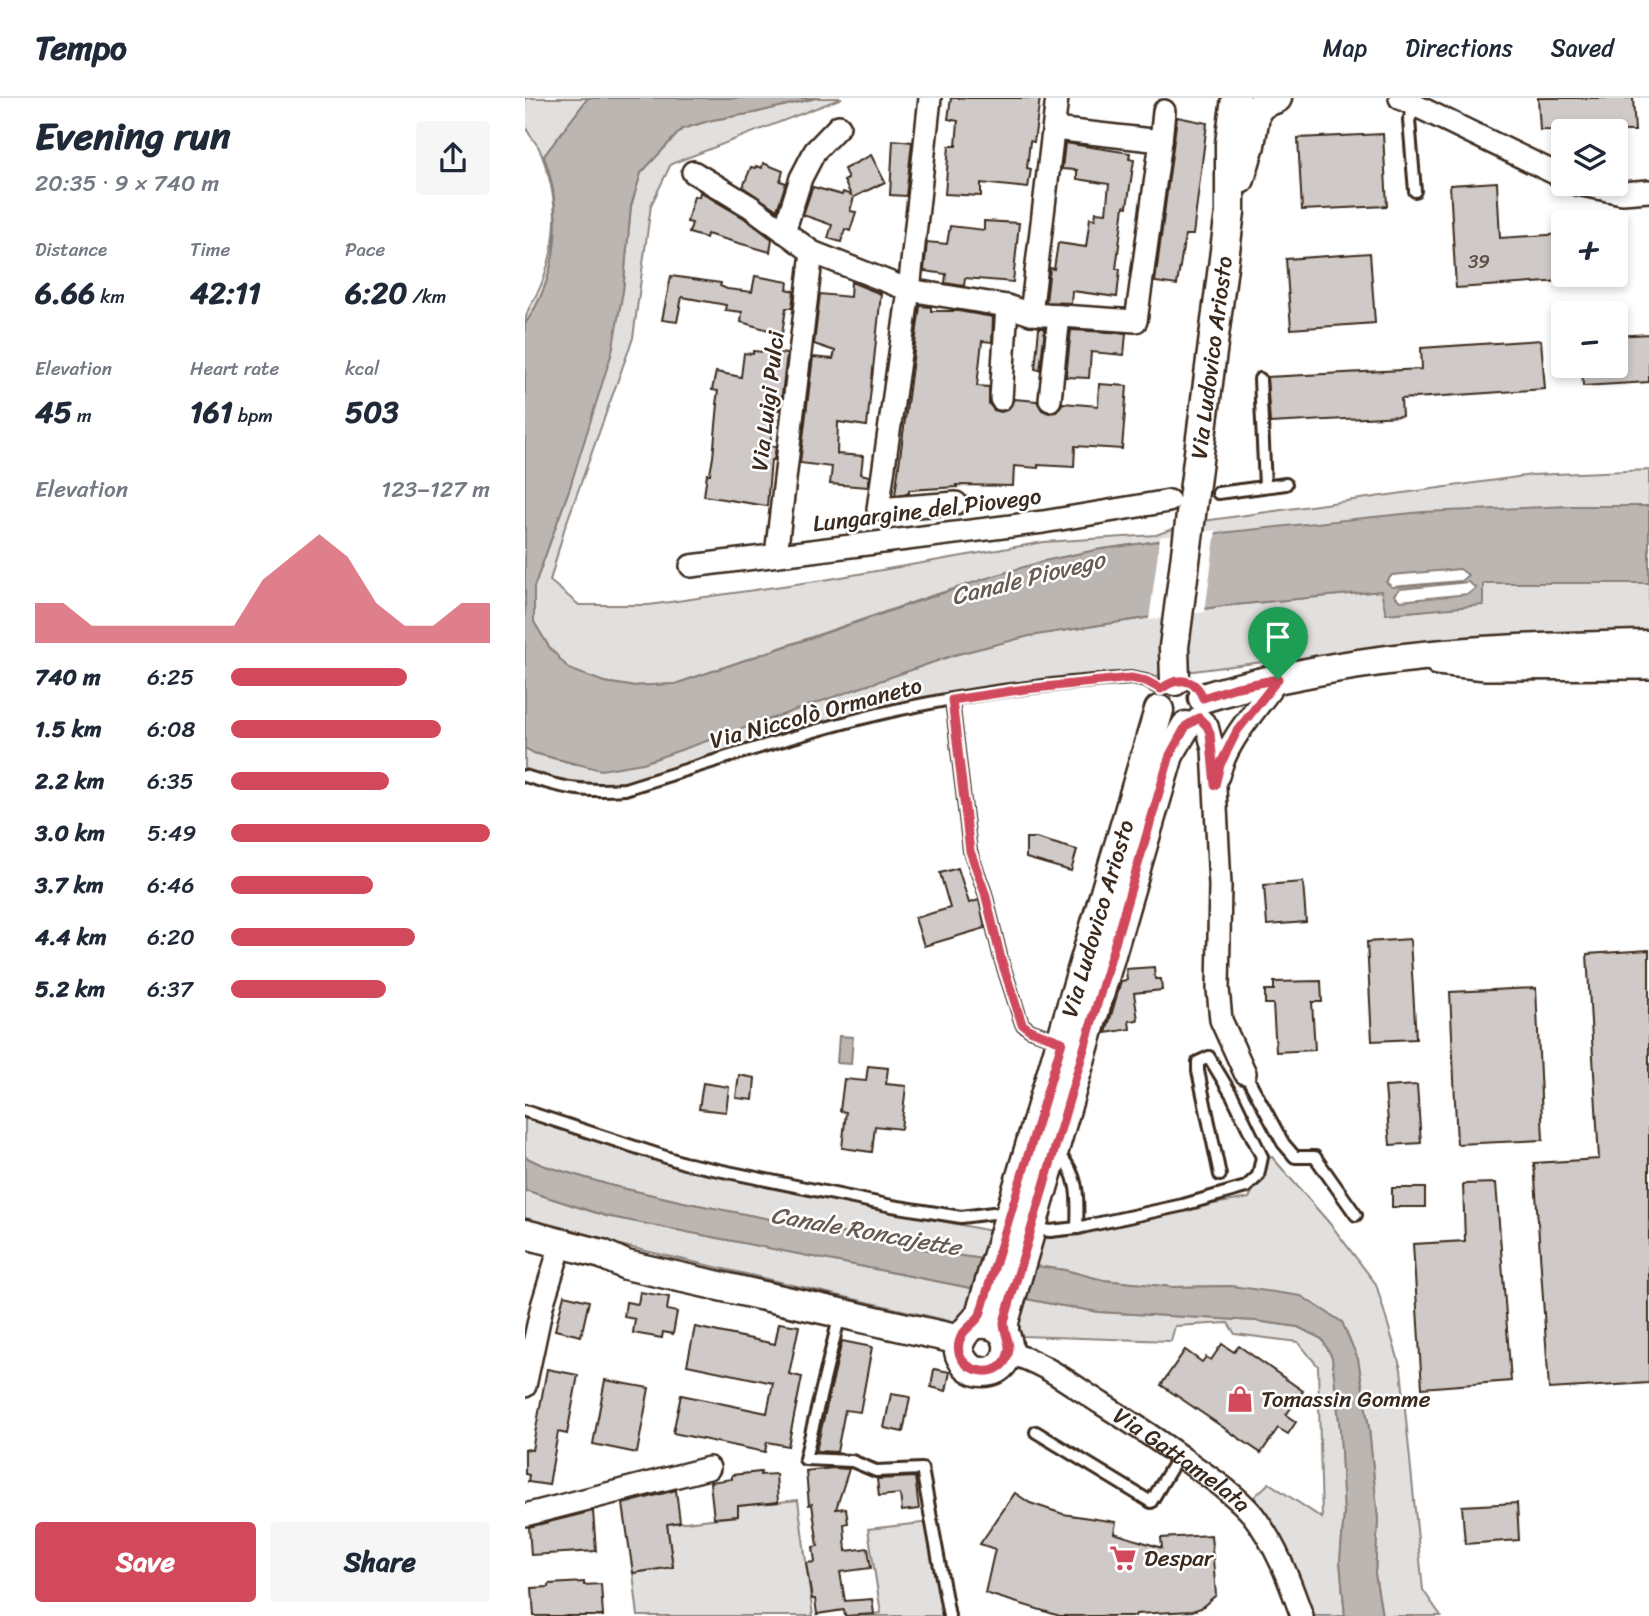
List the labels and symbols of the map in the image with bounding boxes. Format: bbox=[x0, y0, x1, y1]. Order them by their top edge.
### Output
house number: 39 bbox=[1468, 245, 1490, 278]
street label: Via Ludovico Ariosto bbox=[1178, 254, 1245, 461]
street label: Via Luigi Pulci bbox=[739, 328, 797, 473]
street label: Lungargine del Piovego bbox=[810, 476, 1044, 544]
water label: Canale Piovego bbox=[947, 538, 1111, 617]
pin bbox=[1248, 607, 1308, 679]
street label: Via Niccolò Ormaneto bbox=[705, 665, 927, 761]
street label: Via Ludovico Ariosto bbox=[1049, 815, 1146, 1022]
water label: Canale Roncajette bbox=[768, 1194, 967, 1269]
place label: Tomassin Gomme bbox=[1261, 1379, 1431, 1420]
shop icon: Tomassin Gomme bbox=[1225, 1384, 1255, 1414]
street label: Via Gattamelata bbox=[1105, 1395, 1261, 1523]
place label: Despar bbox=[1144, 1538, 1215, 1579]
supermarket icon: Despar bbox=[1108, 1543, 1138, 1573]

